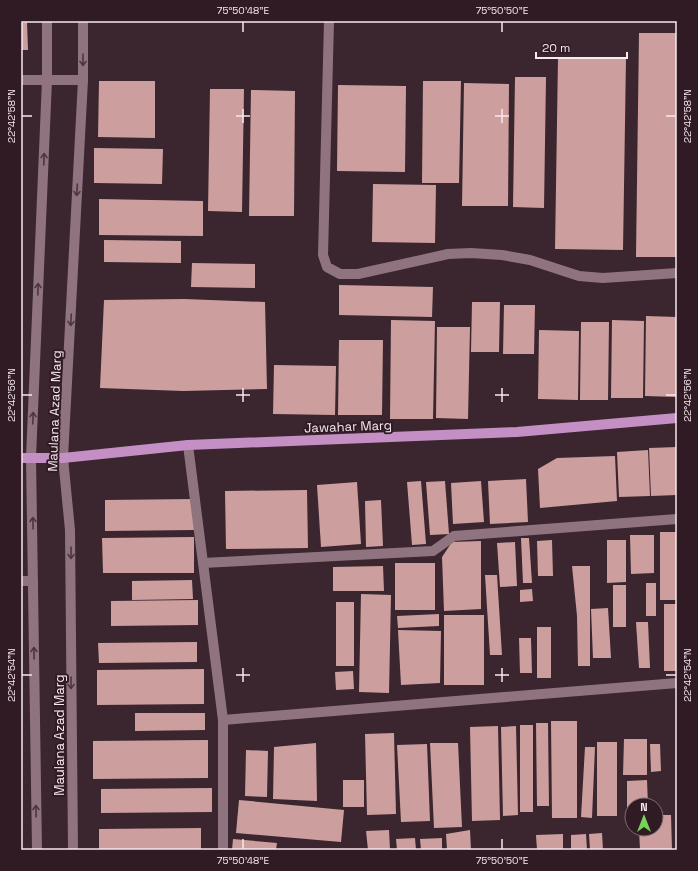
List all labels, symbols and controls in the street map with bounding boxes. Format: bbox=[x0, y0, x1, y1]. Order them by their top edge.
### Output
text: 75°50'48"E bbox=[217, 4, 270, 17]
text: 75°50'50"E bbox=[476, 4, 529, 17]
scale bar bbox=[536, 34, 627, 60]
text: 20 m bbox=[542, 40, 570, 56]
one-way arrow bbox=[79, 53, 87, 66]
text: 22°42'58"N bbox=[5, 89, 18, 143]
text: 22°42'58"N bbox=[681, 89, 694, 143]
one-way arrow bbox=[40, 153, 47, 166]
one-way arrow bbox=[74, 183, 81, 196]
one-way arrow bbox=[35, 283, 42, 296]
one-way arrow bbox=[67, 313, 74, 326]
street label: Maulana Azad Marg bbox=[44, 350, 65, 472]
text: 22°42'56"N bbox=[5, 368, 18, 422]
text: 22°42'56"N bbox=[681, 368, 694, 422]
one-way arrow bbox=[29, 412, 36, 425]
street label: Jawahar Marg bbox=[304, 416, 392, 437]
one-way arrow bbox=[29, 517, 37, 530]
one-way arrow bbox=[67, 546, 74, 559]
one-way arrow bbox=[30, 647, 38, 660]
text: 22°42'54"N bbox=[5, 648, 18, 702]
text: 22°42'54"N bbox=[681, 648, 694, 702]
street label: Maulana Azad Marg bbox=[51, 674, 68, 796]
one-way arrow bbox=[67, 676, 75, 689]
north arrow bbox=[624, 797, 664, 837]
text: N bbox=[640, 800, 648, 814]
one-way arrow bbox=[32, 805, 40, 818]
text: 75°50'48"E bbox=[217, 854, 270, 867]
text: 75°50'50"E bbox=[476, 854, 529, 867]

